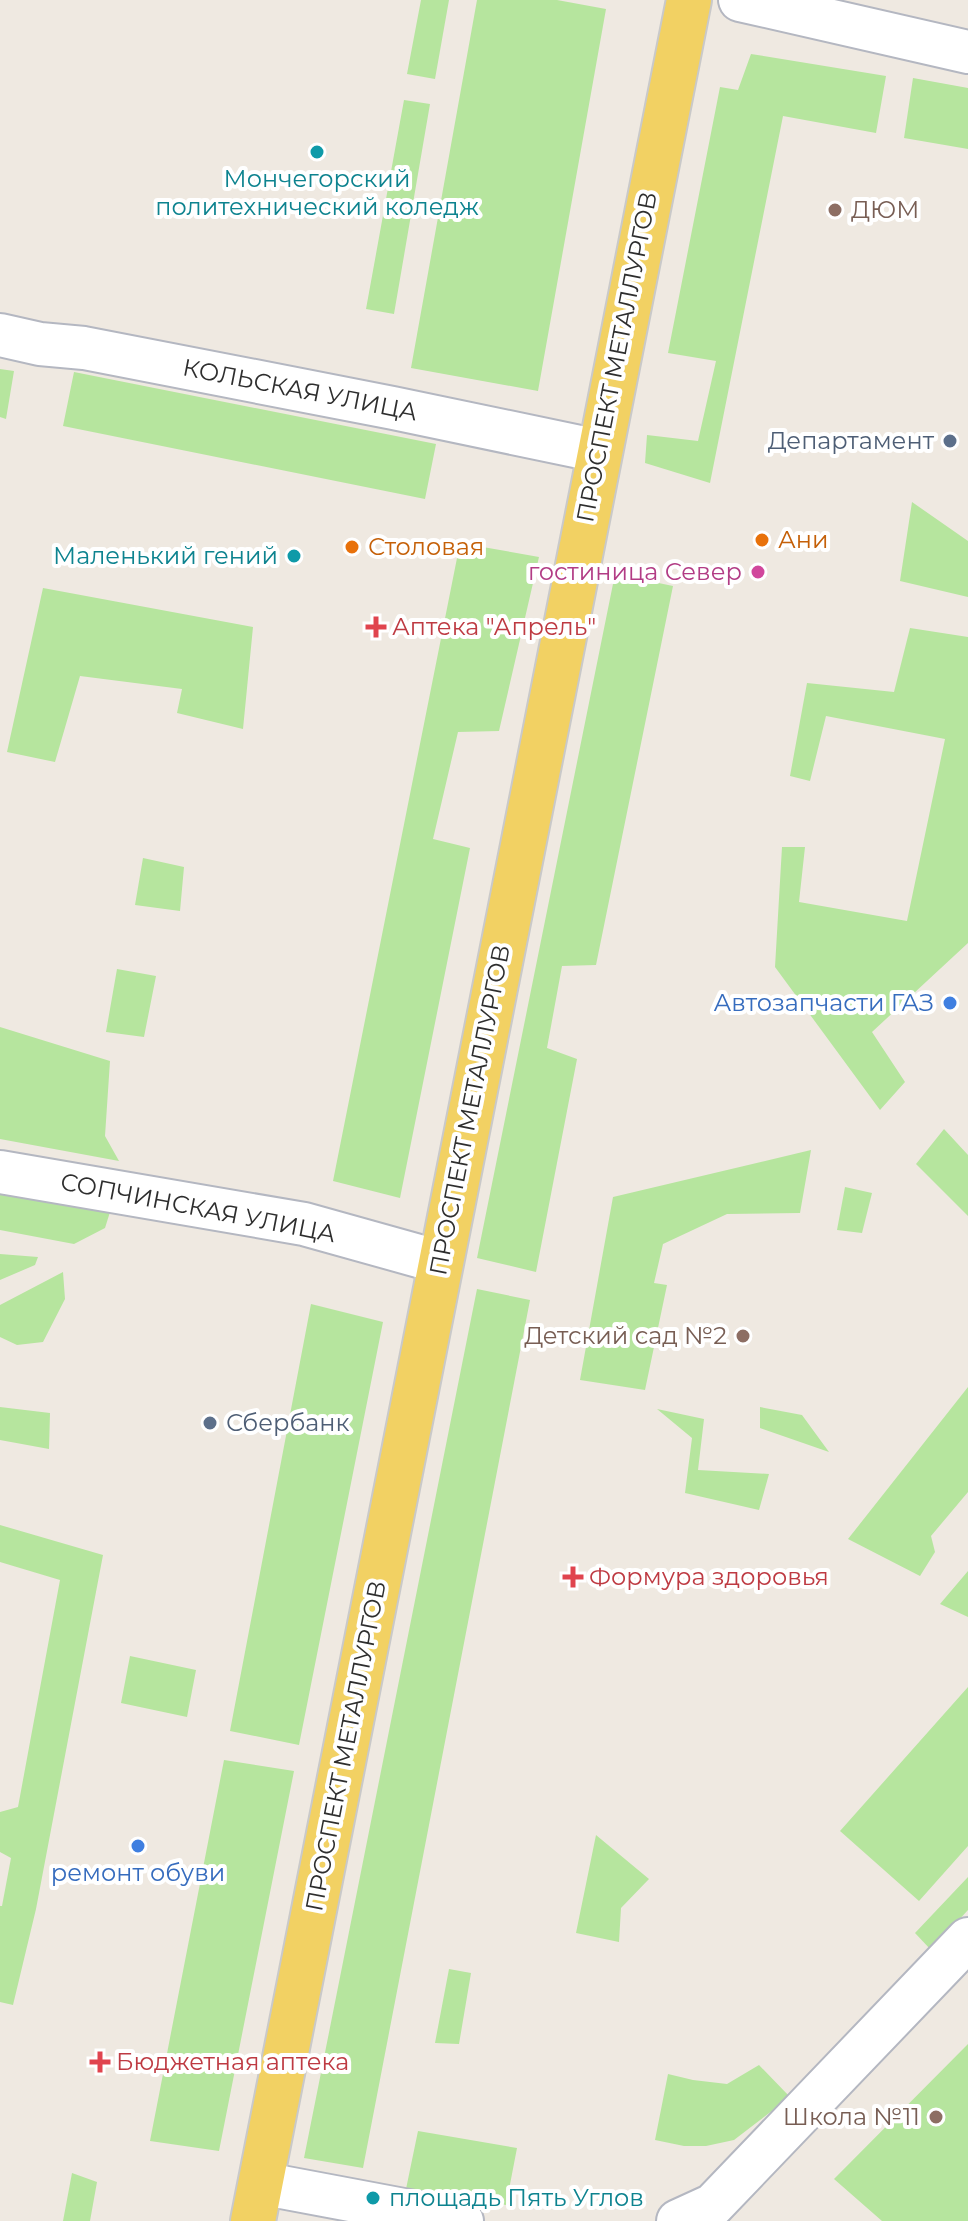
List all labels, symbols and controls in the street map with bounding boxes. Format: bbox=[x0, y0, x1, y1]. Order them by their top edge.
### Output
marker: Мончегорский политехнический коледж bbox=[308, 143, 326, 161]
place label: Мончегорский политехнический коледж bbox=[155, 164, 479, 221]
street label: ПРОСПЕКТ МЕТАЛЛУРГОВ bbox=[570, 189, 663, 525]
place label: ДЮМ bbox=[851, 195, 919, 224]
marker: ДЮМ bbox=[826, 201, 844, 219]
street label: КОЛЬСКАЯ УЛИЦА bbox=[180, 353, 420, 427]
place label: Департамент bbox=[768, 426, 935, 455]
marker: Департамент bbox=[941, 432, 959, 450]
place label: Ани bbox=[778, 525, 829, 554]
marker: Ани bbox=[753, 531, 771, 549]
place label: Столовая bbox=[368, 532, 484, 561]
marker: Столовая bbox=[343, 538, 361, 556]
place label: Маленький гений bbox=[53, 541, 278, 570]
marker: Маленький гений bbox=[285, 547, 303, 565]
place label: гостиница Север bbox=[528, 557, 742, 586]
marker: гостиница Север bbox=[749, 563, 767, 581]
place label: Аптека "Апрель" bbox=[392, 612, 596, 641]
marker: Аптека "Апрель" bbox=[367, 618, 385, 636]
street label: ПРОСПЕКТ МЕТАЛЛУРГОВ bbox=[423, 942, 516, 1278]
place label: Автозапчасти ГАЗ bbox=[713, 988, 934, 1017]
marker: Автозапчасти ГАЗ bbox=[941, 994, 959, 1012]
street label: СОПЧИНСКАЯ УЛИЦА bbox=[58, 1167, 338, 1248]
place label: Детский сад №2 bbox=[524, 1321, 727, 1350]
marker: Детский сад №2 bbox=[734, 1327, 752, 1345]
place label: Сбербанк bbox=[226, 1408, 349, 1437]
marker: Сбербанк bbox=[201, 1414, 219, 1432]
place label: Формура здоровья bbox=[589, 1562, 829, 1591]
marker: Формура здоровья bbox=[564, 1568, 582, 1586]
street label: ПРОСПЕКТ МЕТАЛЛУРГОВ bbox=[299, 1578, 392, 1914]
marker: ремонт обуви bbox=[129, 1837, 147, 1855]
place label: ремонт обуви bbox=[51, 1858, 225, 1887]
place label: Бюджетная аптека bbox=[116, 2047, 349, 2076]
marker: Бюджетная аптека bbox=[91, 2053, 109, 2071]
place label: Школа №11 bbox=[783, 2102, 920, 2131]
marker: Школа №11 bbox=[927, 2108, 945, 2126]
place label: площадь Пять Углов bbox=[389, 2183, 644, 2212]
marker: площадь Пять Углов bbox=[364, 2189, 382, 2207]

